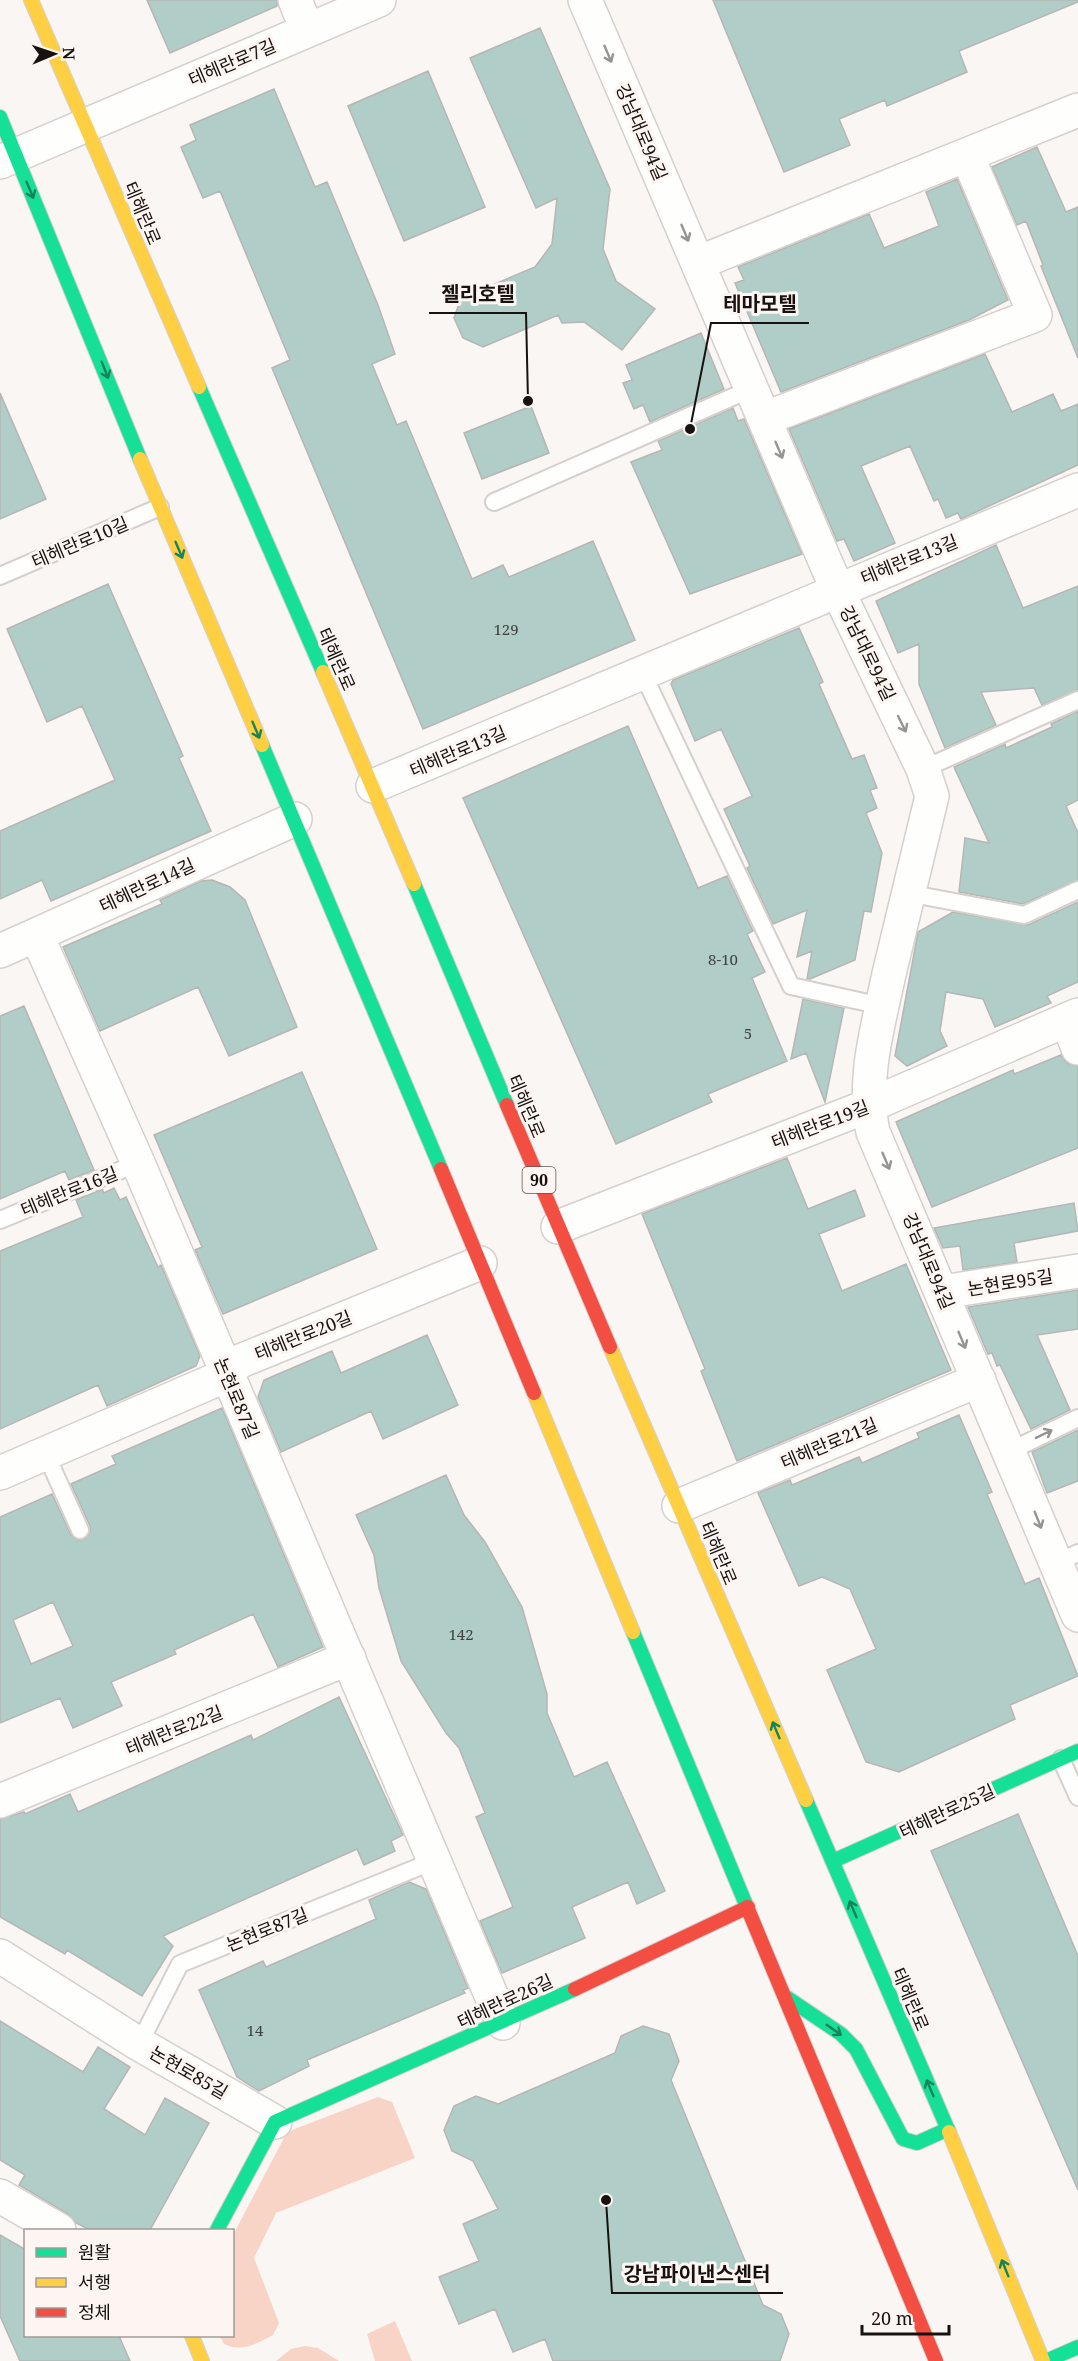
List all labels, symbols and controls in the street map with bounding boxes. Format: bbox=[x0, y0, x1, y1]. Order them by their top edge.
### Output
north arrow bbox=[24, 24, 84, 84]
street label: 테헤란로7길 bbox=[185, 33, 279, 91]
one-way arrow bbox=[603, 44, 614, 62]
text: N bbox=[58, 47, 80, 61]
street label: 강남대로94길 bbox=[611, 80, 673, 184]
street label: 테헤란로 bbox=[119, 178, 167, 248]
one-way arrow bbox=[26, 181, 37, 199]
one-way arrow bbox=[680, 223, 691, 242]
callout: 젤리호텔 bbox=[429, 275, 526, 313]
text: 젤리호텔 bbox=[441, 280, 515, 307]
callout: 테마모텔 bbox=[711, 285, 809, 323]
text: 테마모텔 bbox=[723, 290, 797, 317]
one-way arrow bbox=[100, 360, 111, 379]
one-way arrow bbox=[774, 441, 785, 459]
street label: 테헤란로10길 bbox=[28, 511, 132, 573]
street label: 테헤란로13길 bbox=[857, 529, 961, 589]
one-way arrow bbox=[174, 541, 185, 559]
street label: 강남대로94길 bbox=[835, 601, 901, 705]
house number: 129 bbox=[493, 619, 519, 639]
street label: 테헤란로 bbox=[313, 624, 361, 694]
one-way arrow bbox=[897, 715, 909, 733]
one-way arrow bbox=[251, 720, 262, 738]
street label: 테헤란로13길 bbox=[406, 720, 510, 782]
street label: 테헤란로14길 bbox=[95, 852, 199, 918]
house number: 8-10 bbox=[708, 949, 738, 969]
house number: 5 bbox=[744, 1023, 752, 1043]
street label: 테헤란로 bbox=[503, 1071, 551, 1141]
street label: 테헤란로19길 bbox=[768, 1094, 872, 1154]
one-way arrow bbox=[881, 1151, 892, 1170]
street label: 테헤란로16길 bbox=[17, 1161, 121, 1221]
road number: 90 bbox=[522, 1167, 556, 1193]
street label: 강남대로94길 bbox=[898, 1209, 960, 1313]
street label: 논현로95길 bbox=[965, 1263, 1055, 1301]
street label: 테헤란로20길 bbox=[251, 1305, 355, 1365]
one-way arrow bbox=[957, 1331, 969, 1349]
street label: 논현로87길 bbox=[209, 1354, 265, 1442]
street label: 테헤란로21길 bbox=[777, 1412, 881, 1474]
one-way arrow bbox=[1034, 1428, 1052, 1439]
one-way arrow bbox=[1033, 1510, 1044, 1529]
street label: 테헤란로 bbox=[695, 1518, 743, 1588]
house number: 142 bbox=[448, 1624, 474, 1644]
street label: 테헤란로22길 bbox=[122, 1700, 226, 1760]
one-way arrow bbox=[770, 1721, 781, 1739]
street label: 테헤란로25길 bbox=[895, 1778, 999, 1844]
one-way arrow bbox=[847, 1900, 858, 1918]
street label: 논현로87길 bbox=[222, 1902, 312, 1956]
street label: 테헤란로 bbox=[887, 1964, 935, 2034]
street label: 테헤란로26길 bbox=[453, 1968, 557, 2034]
house number: 14 bbox=[247, 2020, 264, 2040]
one-way arrow bbox=[826, 2024, 842, 2036]
street label: 논현로85길 bbox=[146, 2040, 232, 2104]
one-way arrow bbox=[924, 2079, 935, 2097]
legend bbox=[24, 2229, 234, 2337]
text: 원활 bbox=[78, 2240, 111, 2264]
callout: 강남파이낸스센터 bbox=[612, 2255, 783, 2293]
one-way arrow bbox=[999, 2259, 1010, 2278]
text: 강남파이낸스센터 bbox=[623, 2260, 771, 2287]
text: 서행 bbox=[78, 2270, 111, 2294]
scale bar bbox=[862, 2298, 949, 2336]
text: 정체 bbox=[78, 2300, 111, 2324]
text: 20 m bbox=[871, 2306, 913, 2330]

